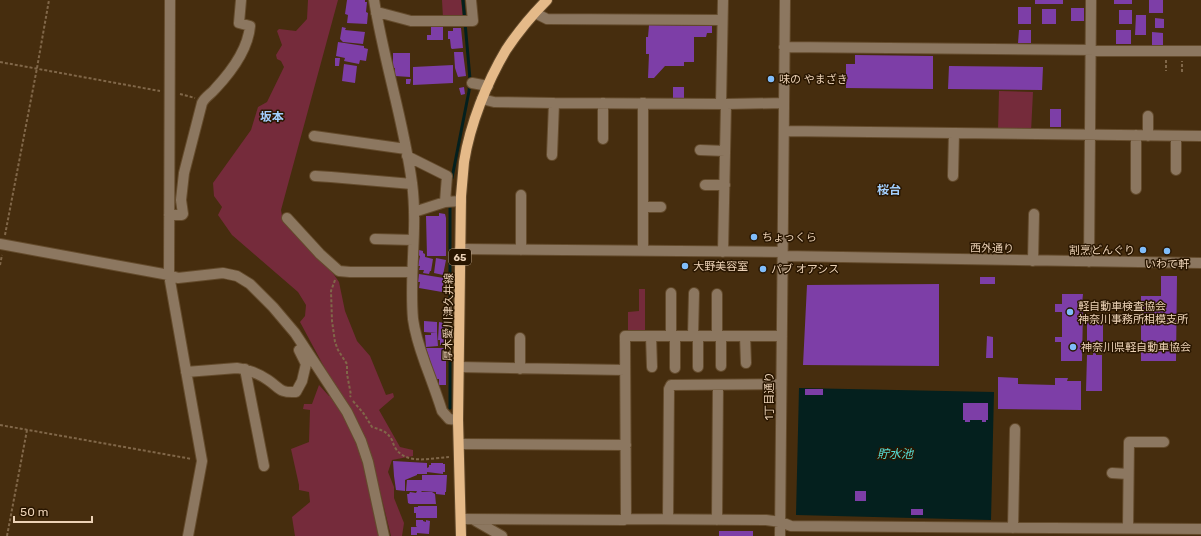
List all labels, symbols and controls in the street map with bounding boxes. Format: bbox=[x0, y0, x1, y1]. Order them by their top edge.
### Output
place label: 味の やまざき bbox=[779, 73, 848, 86]
marker: 味の やまざき bbox=[766, 74, 776, 84]
district label: 坂本 bbox=[260, 110, 284, 124]
district label: 桜台 bbox=[877, 183, 901, 197]
place label: ちょっくら bbox=[762, 231, 817, 244]
marker: ちょっくら bbox=[749, 232, 759, 242]
street label: 西外通り bbox=[970, 242, 1014, 255]
place label: 割烹どんぐり bbox=[1069, 244, 1135, 257]
marker: 割烹どんぐり bbox=[1138, 245, 1148, 255]
marker: いわて軒 bbox=[1162, 246, 1172, 256]
road number: 65 bbox=[449, 249, 471, 265]
place label: いわて軒 bbox=[1145, 258, 1190, 271]
place label: 大野美容室 bbox=[693, 260, 748, 273]
marker: 大野美容室 bbox=[680, 261, 690, 271]
place label: パブ オアシス bbox=[771, 263, 839, 276]
marker: パブ オアシス bbox=[758, 264, 768, 274]
street label: 厚木愛川津久井線 bbox=[441, 273, 456, 361]
place label: 軽自動車検査協会 神奈川事務所相模支所 bbox=[1078, 300, 1189, 326]
marker: 軽自動車検査協会 神奈川事務所相模支所 bbox=[1065, 307, 1075, 317]
place label: 神奈川県軽自動車協会 bbox=[1081, 341, 1191, 354]
marker: 神奈川県軽自動車協会 bbox=[1068, 342, 1078, 352]
street label: 1丁目通り bbox=[763, 372, 776, 420]
water label: 貯水池 bbox=[877, 447, 914, 461]
scale bar bbox=[14, 498, 92, 524]
text: 50 m bbox=[20, 505, 48, 519]

